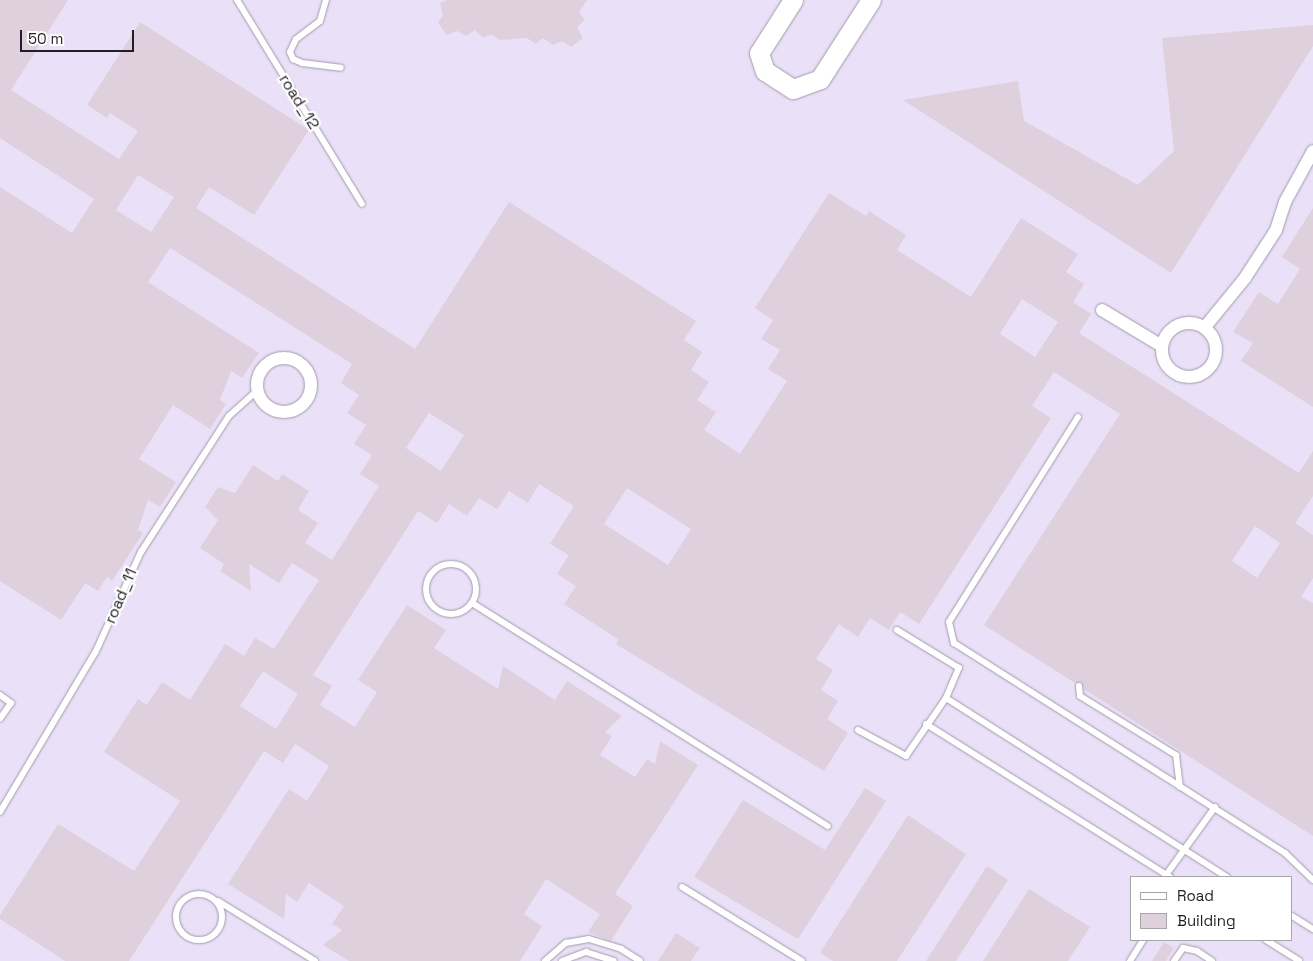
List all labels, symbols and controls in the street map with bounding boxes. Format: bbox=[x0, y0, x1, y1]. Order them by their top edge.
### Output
scale bar bbox=[22, 20, 136, 52]
text: 50 m bbox=[28, 29, 63, 48]
street label: road_12 bbox=[275, 71, 323, 133]
street label: road_11 bbox=[101, 565, 141, 627]
legend bbox=[1130, 876, 1293, 941]
text: Road bbox=[1177, 886, 1214, 905]
text: Building bbox=[1177, 911, 1236, 930]

